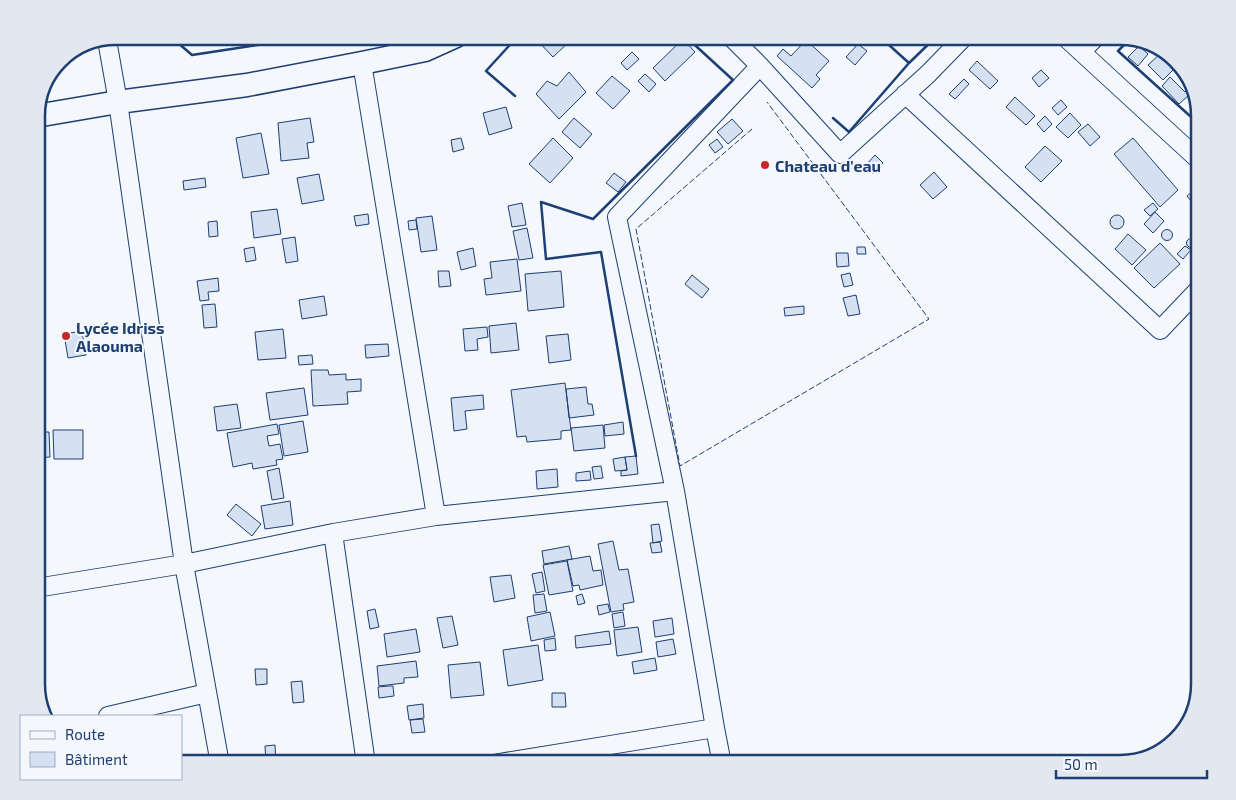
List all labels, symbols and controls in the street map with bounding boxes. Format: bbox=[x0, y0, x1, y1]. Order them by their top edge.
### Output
place label: Chateau d'eau bbox=[775, 156, 881, 175]
marker: Chateau d'eau bbox=[759, 159, 771, 171]
place label: Lycée Idriss Alaouma bbox=[76, 318, 165, 355]
marker: Lycée Idriss Alaouma bbox=[60, 330, 72, 342]
legend bbox=[20, 715, 182, 780]
text: Route bbox=[65, 725, 105, 743]
scale bar bbox=[1056, 748, 1207, 780]
text: Bâtiment bbox=[65, 750, 128, 768]
text: 50 m bbox=[1064, 755, 1098, 773]

